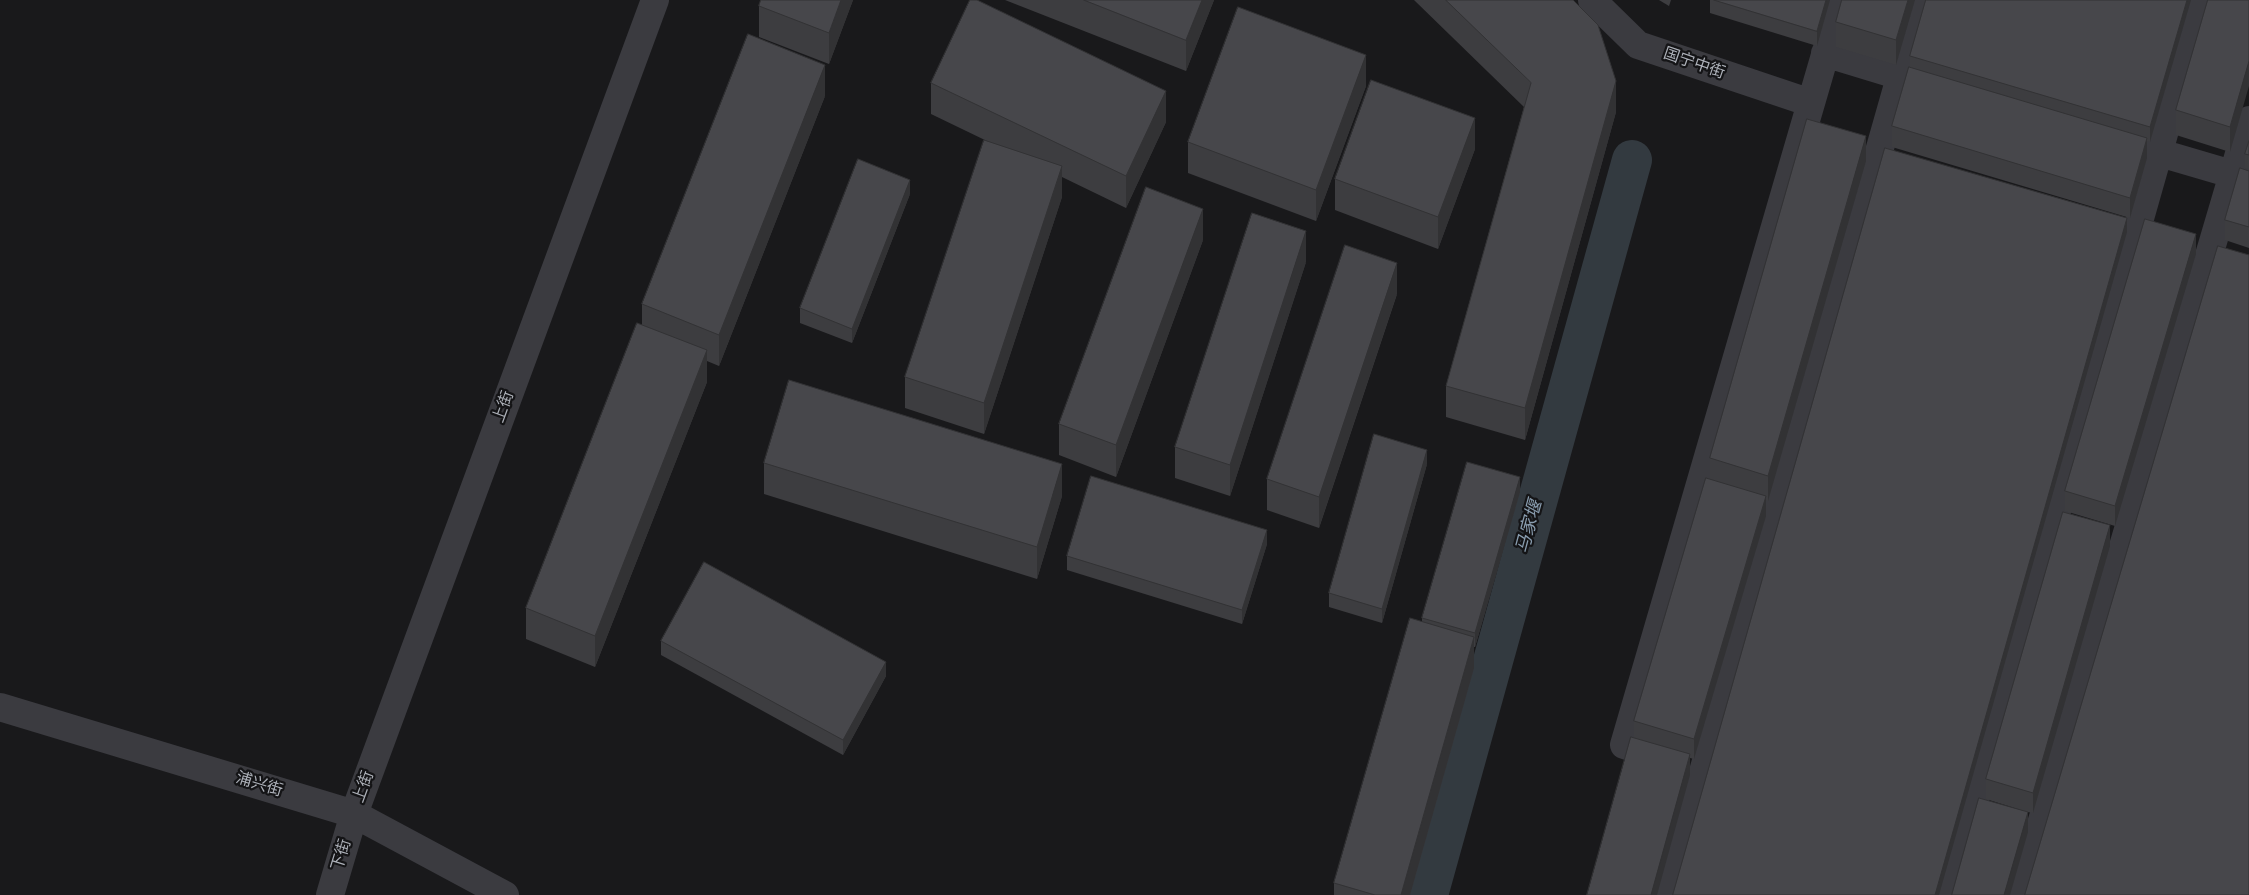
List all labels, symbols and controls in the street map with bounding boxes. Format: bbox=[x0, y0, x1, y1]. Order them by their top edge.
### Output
street label: 国宁中街 bbox=[1661, 45, 1727, 83]
street label: 上街 bbox=[490, 389, 518, 425]
water label: 马家堰 bbox=[1513, 498, 1547, 556]
street label: 浦兴街 bbox=[233, 769, 285, 801]
street label: 上街 bbox=[350, 769, 378, 805]
street label: 下街 bbox=[328, 837, 356, 873]

